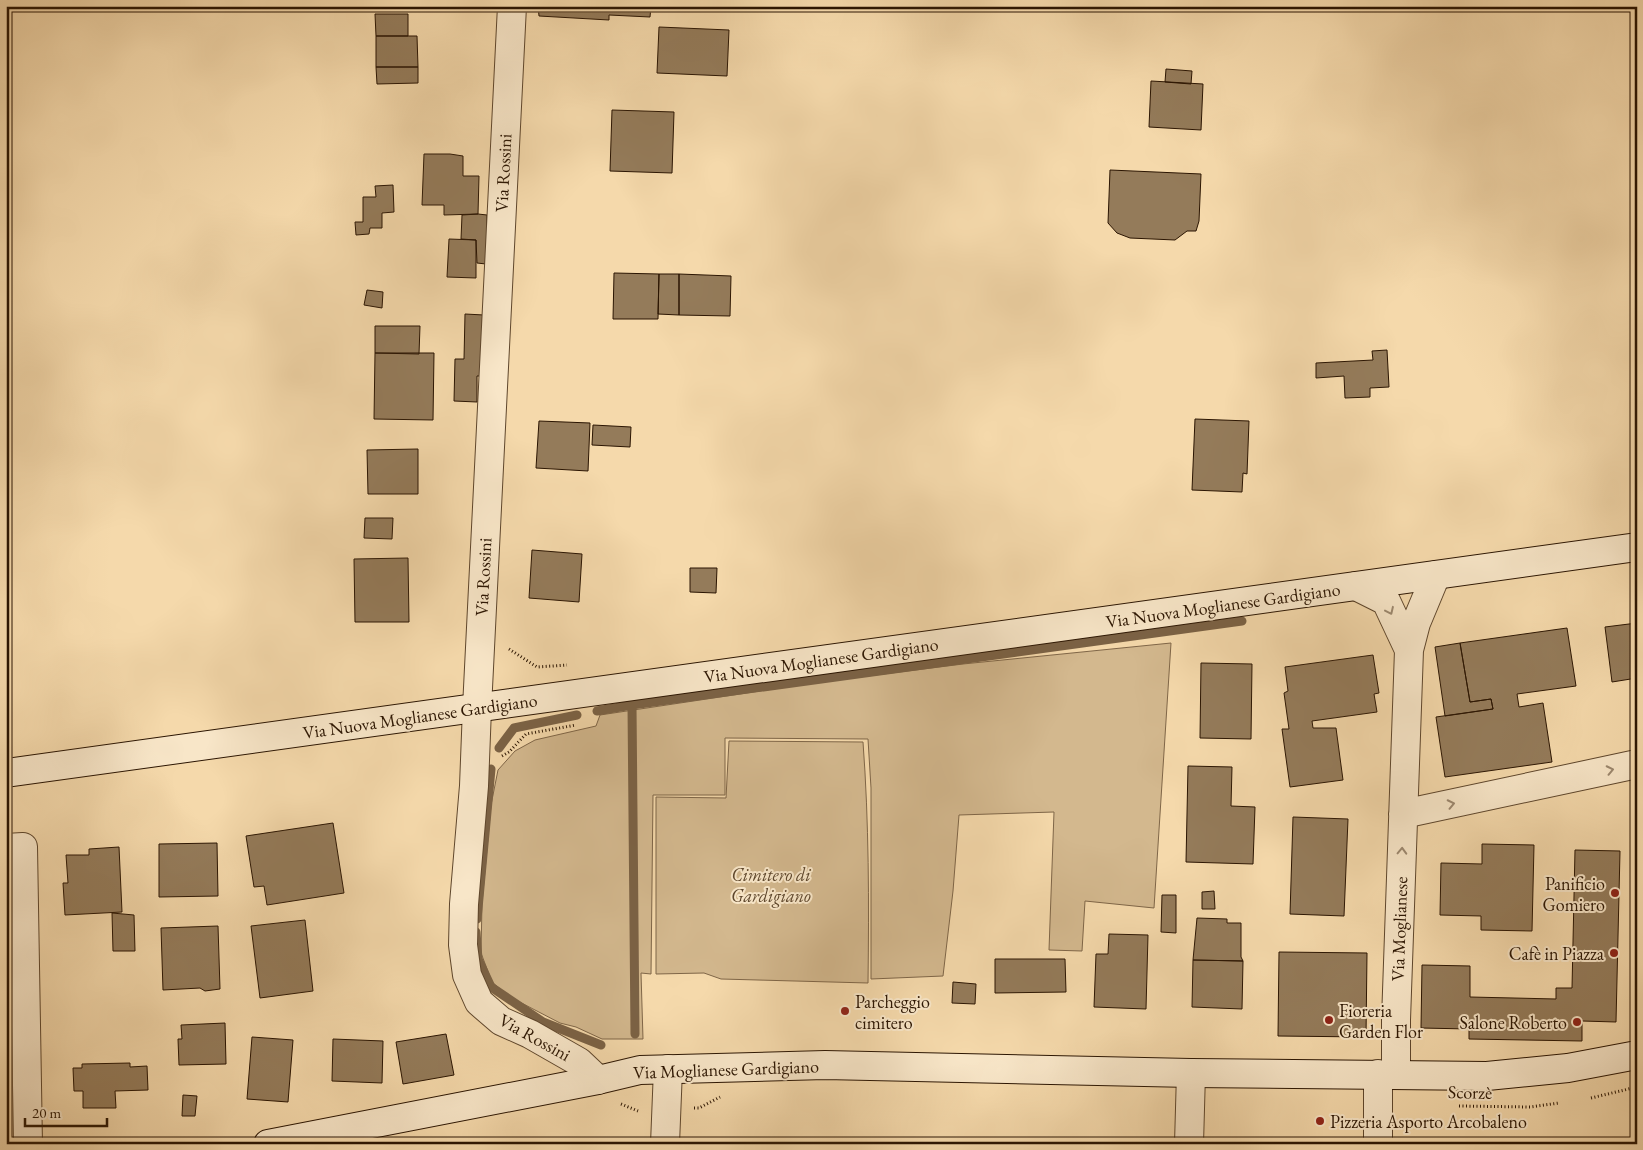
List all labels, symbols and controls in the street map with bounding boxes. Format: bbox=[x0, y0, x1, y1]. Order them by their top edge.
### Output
street label: Via Rossini bbox=[489, 133, 517, 213]
street label: Via Rossini bbox=[469, 537, 497, 617]
street label: Via Nuova Moglianese Gardigiano bbox=[1104, 577, 1342, 633]
one-way arrow bbox=[1384, 606, 1395, 615]
street label: Via Nuova Moglianese Gardigiano bbox=[702, 632, 940, 688]
street label: Via Nuova Moglianese Gardigiano bbox=[301, 688, 539, 744]
one-way arrow bbox=[1605, 765, 1614, 775]
one-way arrow bbox=[1446, 799, 1455, 810]
one-way arrow bbox=[1397, 847, 1407, 854]
park label: Cimitero di Gardigiano bbox=[731, 863, 811, 908]
place label: Panificio Gomiero bbox=[1543, 872, 1605, 916]
street label: Via Moglianese bbox=[1386, 876, 1412, 982]
marker: Panificio Gomiero bbox=[1609, 887, 1621, 899]
place label: Cafè in Piazza bbox=[1509, 942, 1605, 965]
marker: Cafè in Piazza bbox=[1608, 947, 1620, 959]
place label: Parcheggio cimitero bbox=[855, 990, 930, 1034]
place label: Fioreria Garden Flor bbox=[1339, 999, 1423, 1043]
marker: Parcheggio cimitero bbox=[839, 1005, 851, 1017]
street label: Via Rossini bbox=[495, 1008, 575, 1066]
place label: Salone Roberto bbox=[1459, 1011, 1567, 1034]
marker: Fioreria Garden Flor bbox=[1323, 1014, 1335, 1026]
marker: Salone Roberto bbox=[1571, 1016, 1583, 1028]
street label: Via Moglianese Gardigiano bbox=[633, 1054, 819, 1084]
street label: Scorzè bbox=[1448, 1080, 1492, 1104]
scale bar bbox=[25, 1095, 108, 1127]
text: 20 m bbox=[32, 1103, 61, 1122]
place label: Pizzeria Asporto Arcobaleno bbox=[1330, 1110, 1527, 1133]
marker: Pizzeria Asporto Arcobaleno bbox=[1314, 1115, 1326, 1127]

